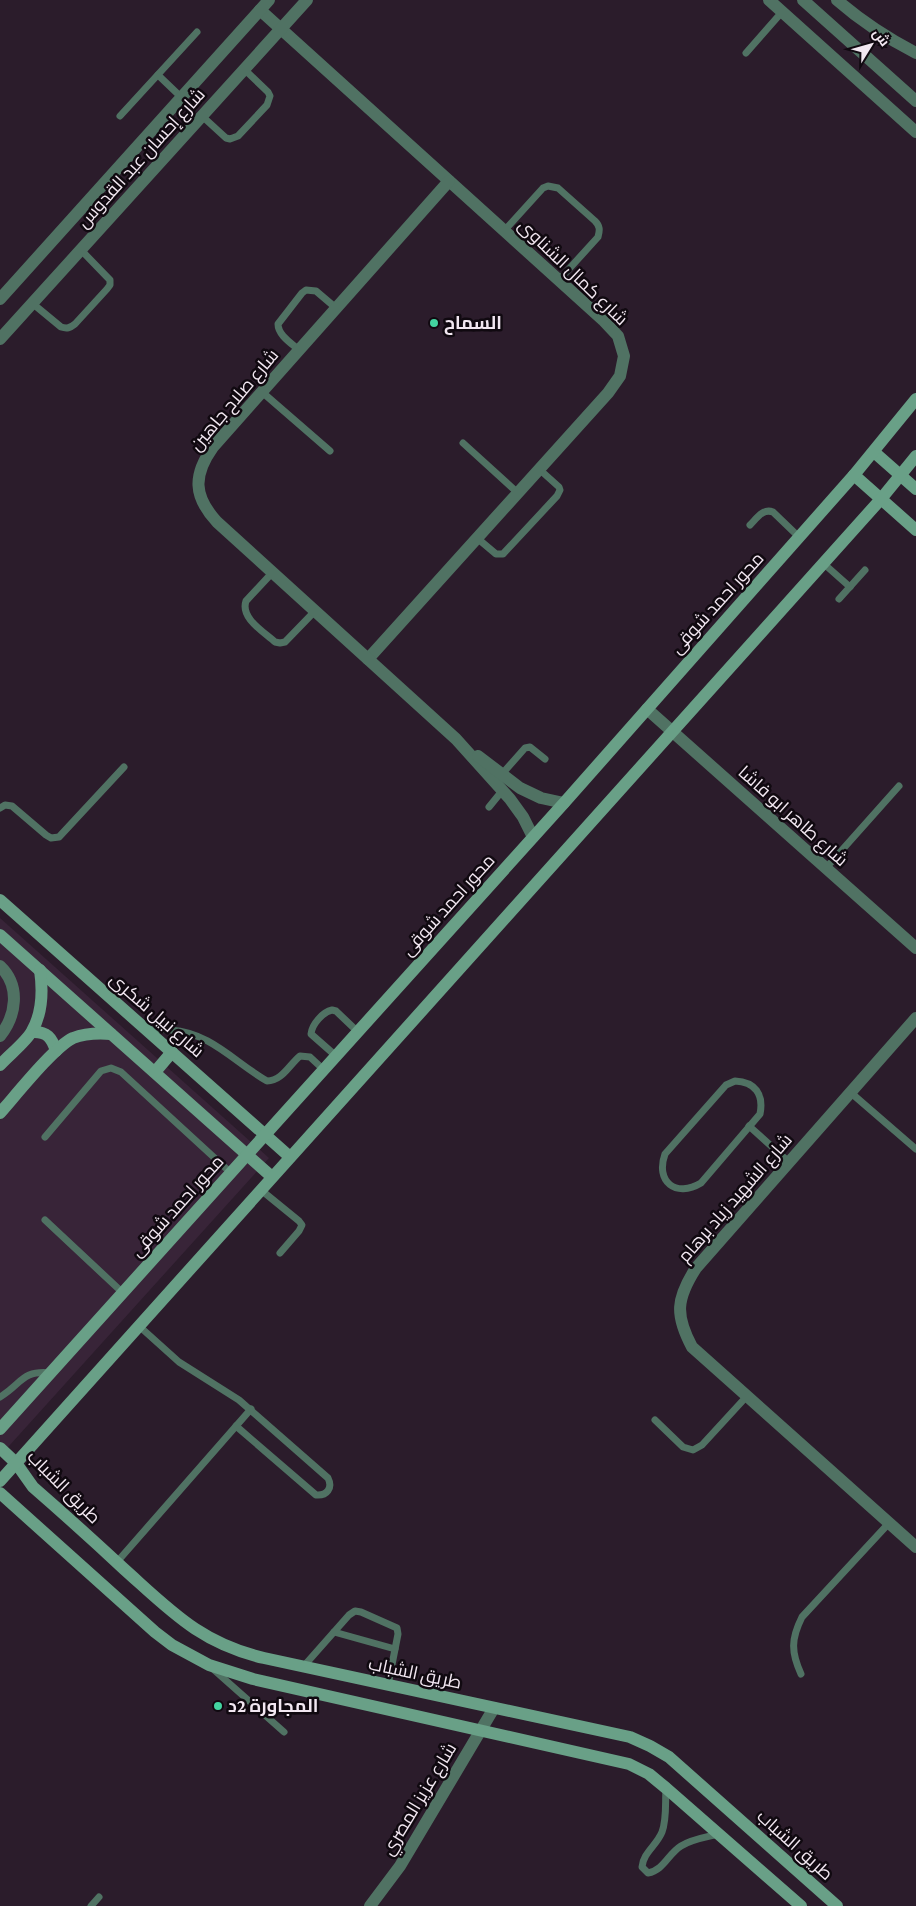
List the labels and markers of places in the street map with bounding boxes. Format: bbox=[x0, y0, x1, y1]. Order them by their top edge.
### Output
place label: السماح bbox=[444, 313, 502, 335]
marker: السماح bbox=[428, 317, 440, 329]
place label: المجاورة 2د bbox=[228, 1696, 318, 1717]
marker: المجاورة 2د bbox=[212, 1700, 224, 1712]

